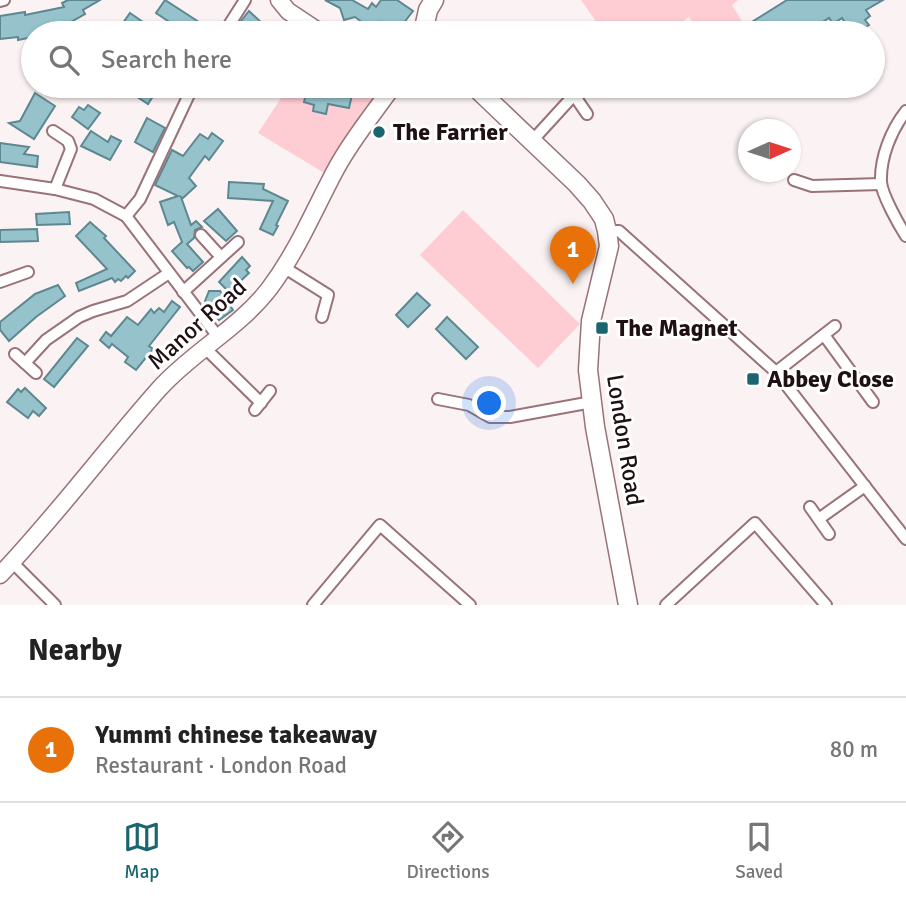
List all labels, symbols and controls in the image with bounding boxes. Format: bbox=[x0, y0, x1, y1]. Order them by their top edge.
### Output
search box bbox=[21, 21, 885, 98]
icon: search bbox=[45, 41, 83, 79]
text: Search here bbox=[101, 44, 232, 76]
place label: The Farrier bbox=[393, 117, 508, 147]
north arrow bbox=[738, 119, 801, 182]
marker: The Farrier bbox=[371, 124, 387, 140]
pin: 1 bbox=[550, 226, 596, 284]
street label: Manor Road bbox=[141, 272, 253, 376]
place label: The Magnet bbox=[616, 313, 738, 343]
marker: The Magnet bbox=[594, 320, 610, 336]
place label: Abbey Close bbox=[767, 364, 894, 394]
marker: Abbey Close bbox=[745, 371, 761, 387]
street label: London Road bbox=[600, 372, 650, 508]
your location bbox=[472, 386, 506, 420]
text: Nearby bbox=[28, 632, 122, 669]
text: Yummi chinese takeaway bbox=[95, 719, 377, 751]
text: 1 bbox=[45, 735, 57, 764]
text: 80 m bbox=[830, 735, 878, 764]
text: Restaurant · London Road bbox=[95, 751, 347, 780]
tab: Map bbox=[123, 818, 161, 884]
tab: Directions bbox=[407, 818, 490, 884]
tab: Saved bbox=[735, 818, 783, 884]

